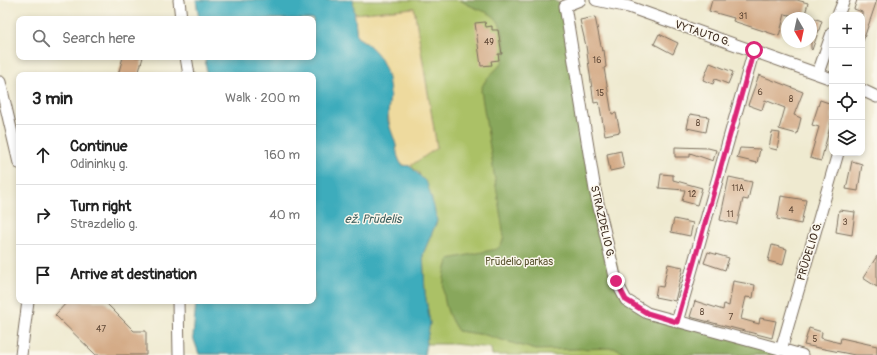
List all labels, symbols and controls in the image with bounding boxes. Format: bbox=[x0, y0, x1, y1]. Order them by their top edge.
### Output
house number: 31 bbox=[739, 11, 747, 22]
north arrow bbox=[781, 12, 817, 48]
map controls bbox=[829, 12, 865, 156]
button: + bbox=[829, 12, 865, 48]
search box bbox=[16, 16, 316, 60]
street label: VYTAUTO G. bbox=[673, 18, 733, 49]
icon: search bbox=[30, 27, 52, 49]
text: Search here bbox=[62, 29, 135, 48]
house number: 49 bbox=[484, 37, 494, 48]
route start bbox=[745, 41, 763, 59]
button: − bbox=[829, 48, 865, 84]
house number: 16 bbox=[593, 55, 601, 66]
button: locate bbox=[829, 84, 865, 120]
house number: 6 bbox=[757, 87, 763, 98]
text: 3 min bbox=[32, 88, 73, 109]
house number: 15 bbox=[596, 88, 604, 99]
text: Walk · 200 m bbox=[225, 90, 300, 106]
house number: 8 bbox=[789, 94, 794, 105]
house number: 8 bbox=[696, 118, 701, 129]
button: layers bbox=[829, 120, 865, 156]
text: Continue bbox=[70, 137, 128, 156]
icon: ahead bbox=[32, 144, 54, 166]
text: 160 m bbox=[264, 147, 300, 163]
text: Odininkų g. bbox=[70, 156, 128, 172]
house number: 11A bbox=[732, 183, 745, 194]
street label: STRAZDELIO G. bbox=[588, 184, 617, 260]
house number: 12 bbox=[688, 189, 696, 200]
text: Turn right bbox=[70, 197, 131, 216]
icon: right bbox=[32, 204, 54, 226]
house number: 4 bbox=[788, 205, 794, 216]
text: 40 m bbox=[269, 207, 300, 223]
house number: 11 bbox=[726, 209, 734, 220]
water label: ež. Prūdelis bbox=[345, 212, 403, 227]
text: Strazdelio g. bbox=[70, 216, 138, 232]
house number: 3 bbox=[842, 217, 848, 228]
street label: PRŪDELIO G. bbox=[794, 220, 825, 282]
park label: Prūdelio parkas bbox=[485, 255, 553, 268]
icon: arrive bbox=[32, 264, 54, 286]
text: Arrive at destination bbox=[70, 265, 197, 284]
route end bbox=[607, 272, 625, 290]
house number: 8 bbox=[700, 307, 705, 318]
house number: 7 bbox=[729, 312, 734, 323]
house number: 47 bbox=[96, 324, 106, 335]
house number: 5 bbox=[813, 334, 818, 345]

